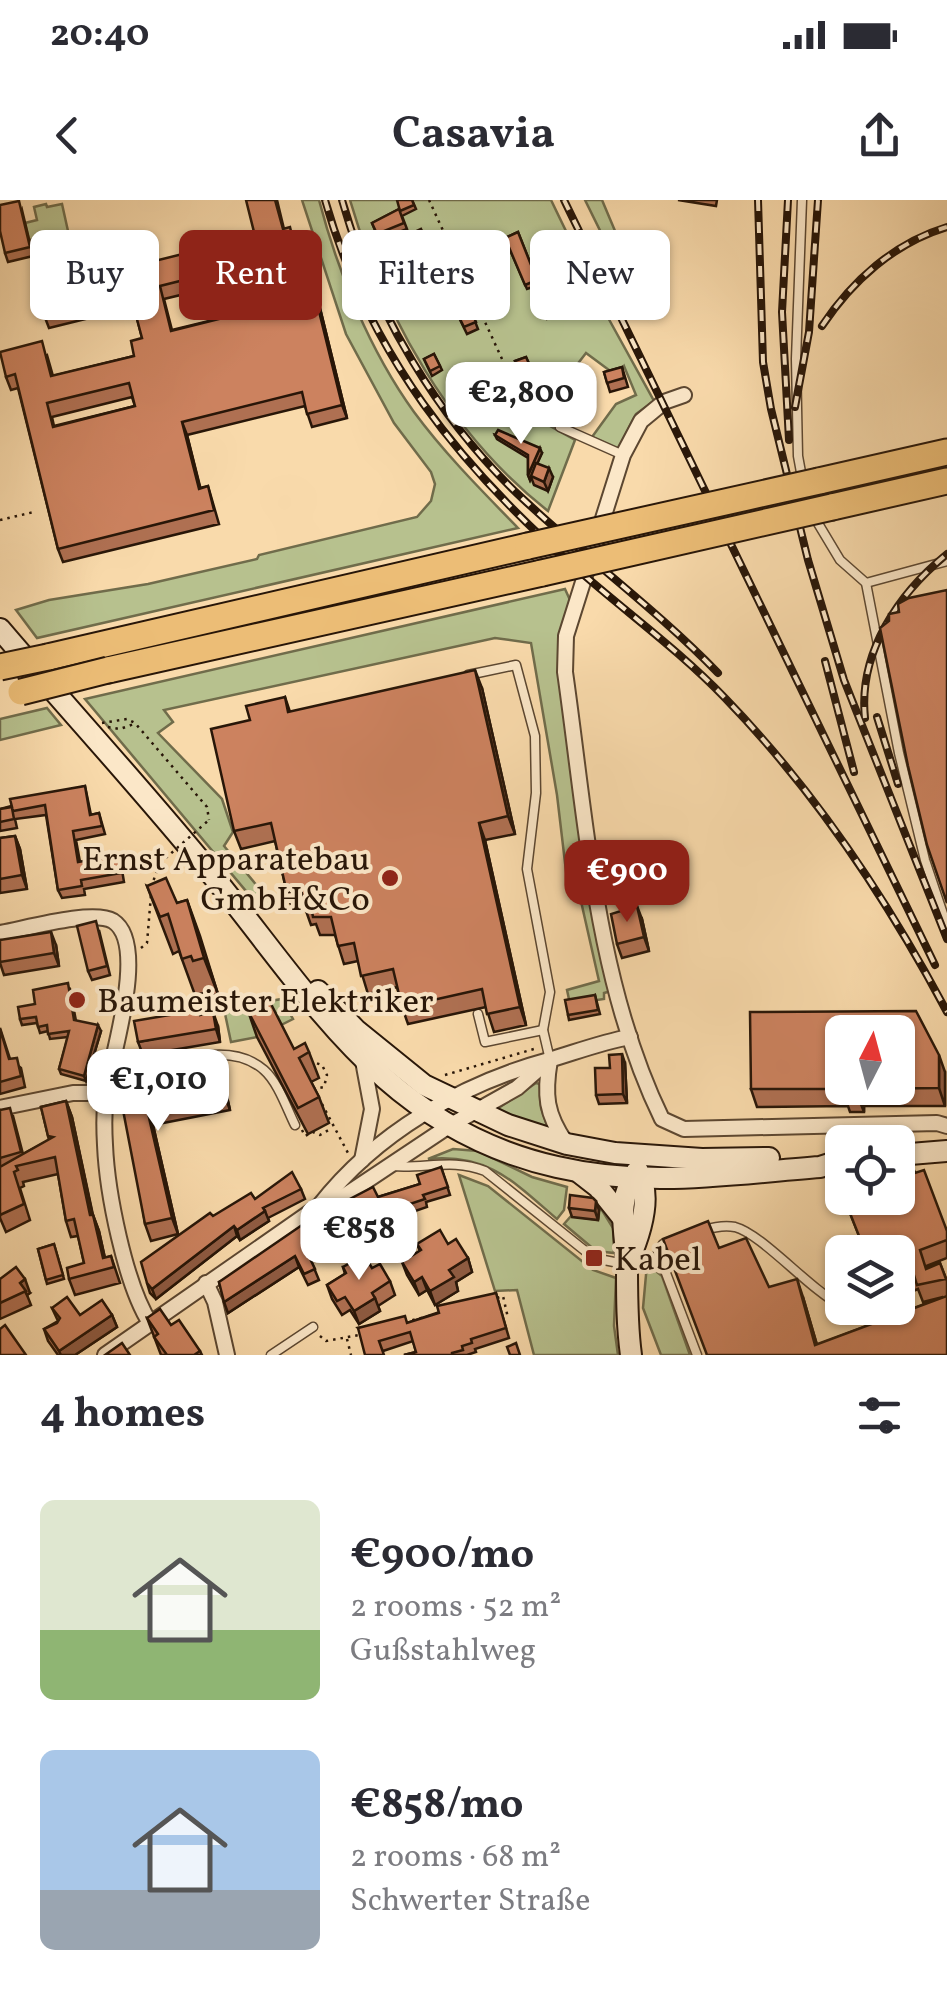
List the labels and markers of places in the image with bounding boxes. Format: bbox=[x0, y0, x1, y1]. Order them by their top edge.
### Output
pin: €2,800 bbox=[440, 362, 602, 447]
place label: Ernst Apparatebau GmbH&Co bbox=[82, 837, 370, 925]
pin: €900 bbox=[568, 840, 686, 925]
marker: Ernst Apparatebau GmbH&Co bbox=[379, 867, 401, 889]
place label: Baumeister Elektriker bbox=[97, 979, 434, 1027]
marker: Baumeister Elektriker bbox=[66, 989, 88, 1011]
pin: €1,010 bbox=[77, 1049, 239, 1134]
pin: €858 bbox=[300, 1198, 418, 1283]
place label: Kabel bbox=[614, 1237, 701, 1285]
marker: Kabel bbox=[583, 1247, 605, 1269]

